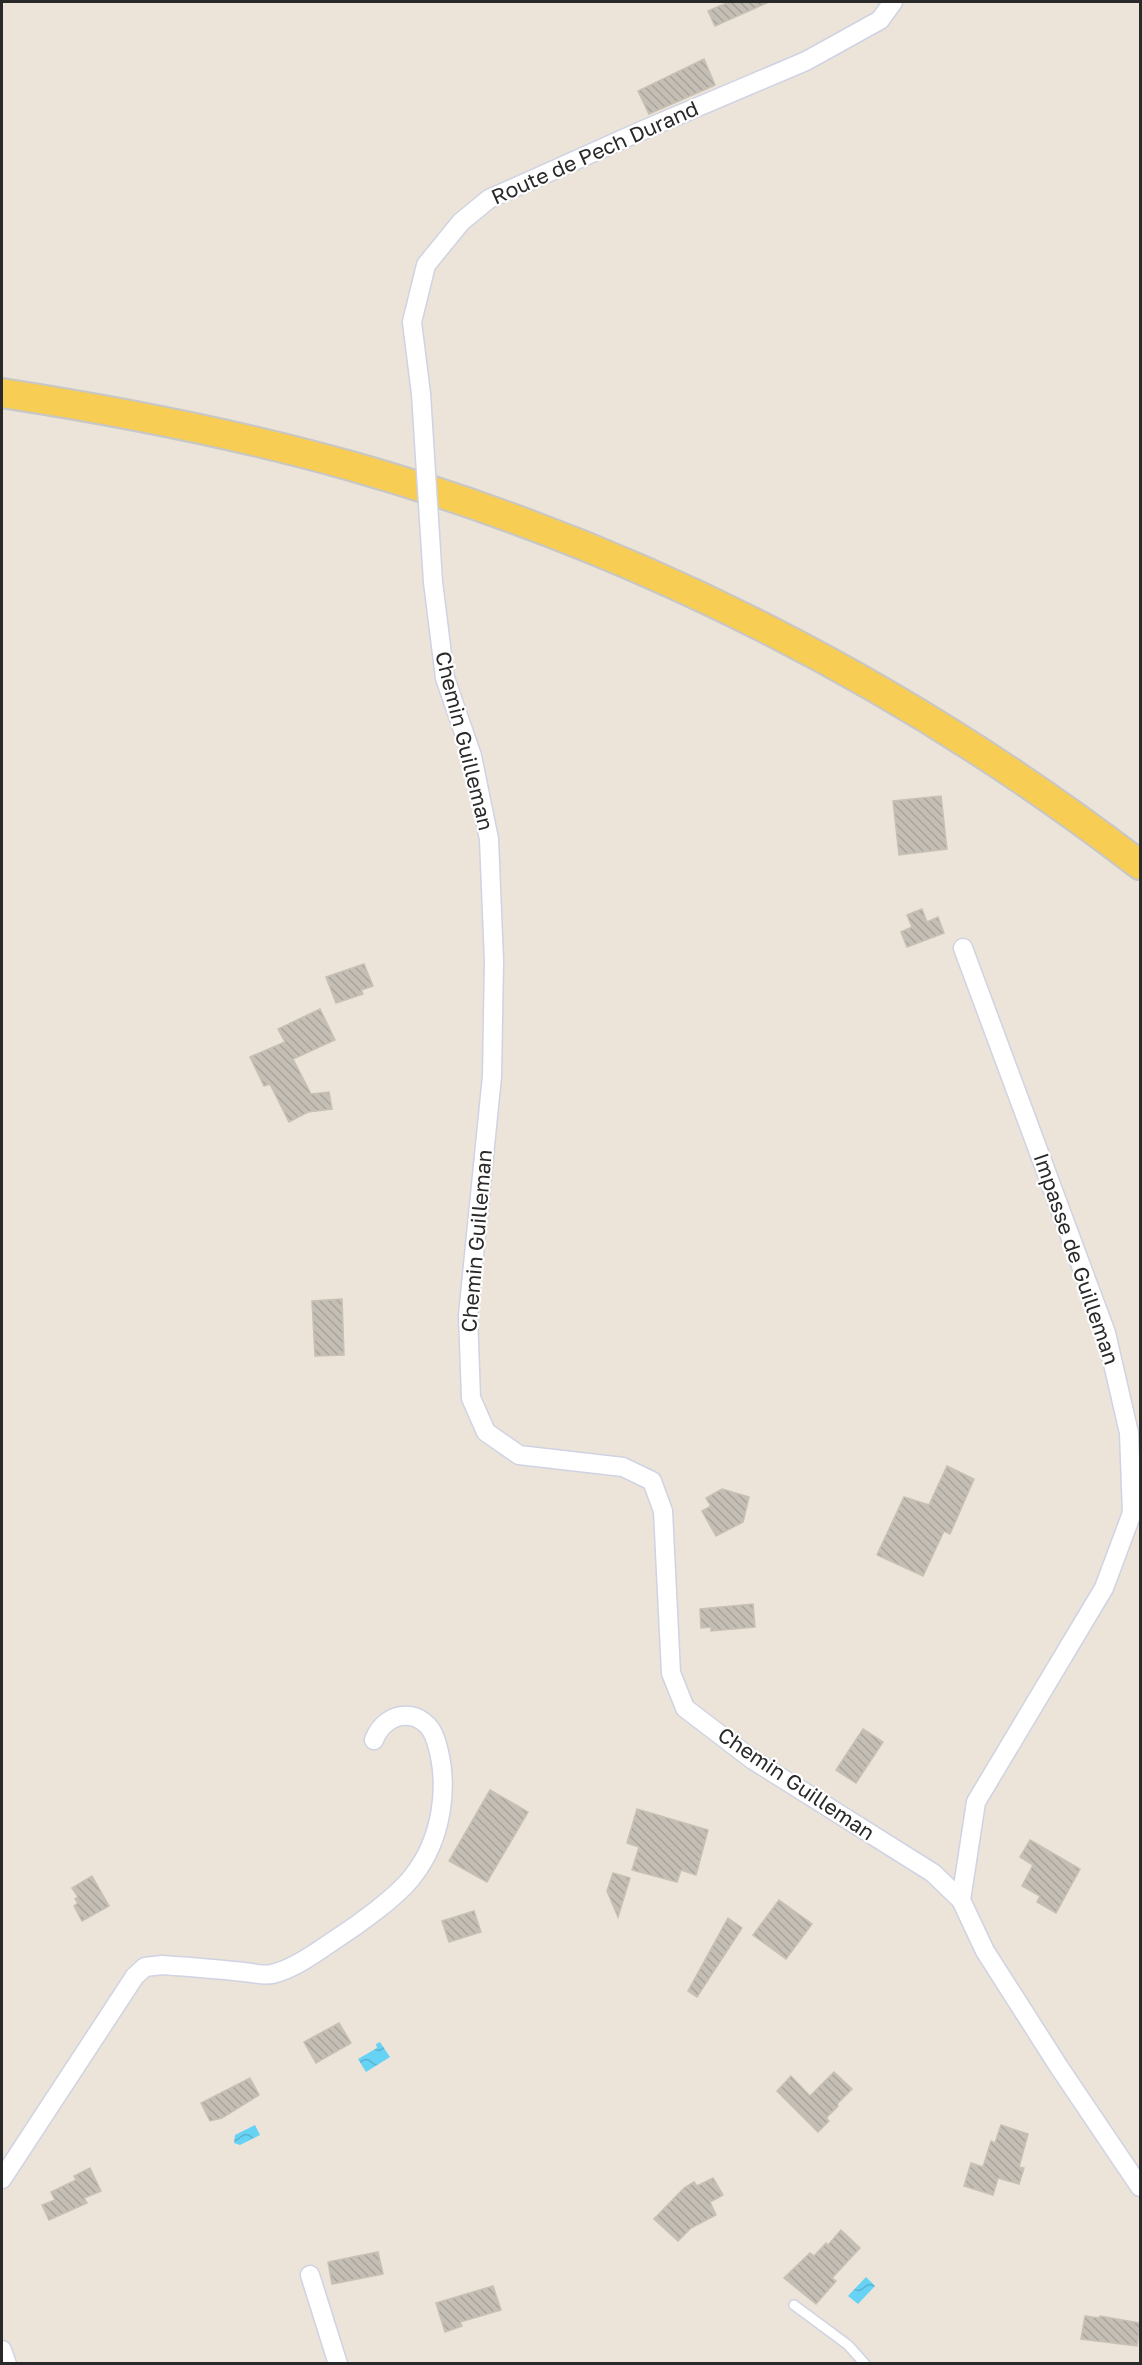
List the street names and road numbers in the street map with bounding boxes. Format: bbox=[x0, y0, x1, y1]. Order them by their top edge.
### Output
street label: Route de Pech Durand bbox=[487, 95, 702, 210]
street label: Chemin Guilleman bbox=[430, 649, 500, 833]
street label: Chemin Guilleman bbox=[455, 1148, 497, 1334]
street label: Impasse de Guilleman bbox=[1029, 1150, 1125, 1368]
street label: Chemin Guilleman bbox=[713, 1721, 880, 1845]

